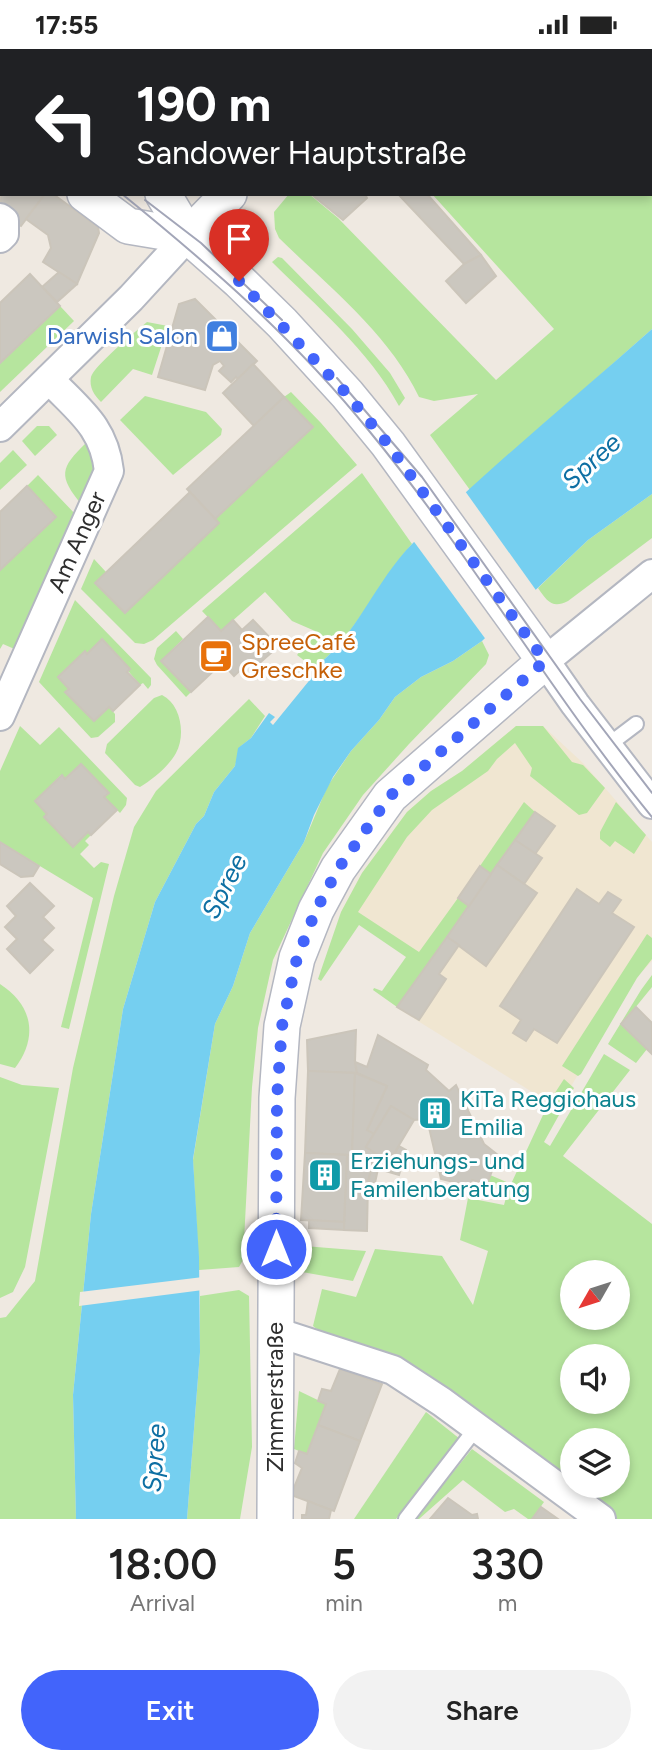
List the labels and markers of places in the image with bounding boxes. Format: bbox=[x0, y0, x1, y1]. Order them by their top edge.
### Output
pin bbox=[209, 209, 269, 281]
shop icon: Darwish Salon bbox=[203, 317, 241, 355]
place label: Darwish Salon bbox=[47, 321, 198, 350]
place label: SpreeCafé Greschke bbox=[241, 627, 356, 684]
cafe icon: SpreeCafé Greschke bbox=[197, 637, 235, 675]
place label: KiTa Reggiohaus Emilia bbox=[460, 1084, 636, 1141]
building icon: KiTa Reggiohaus Emilia bbox=[416, 1094, 454, 1132]
place label: Erziehungs- und Familenberatung bbox=[350, 1146, 530, 1203]
building icon: Erziehungs- und Familenberatung bbox=[306, 1156, 344, 1194]

